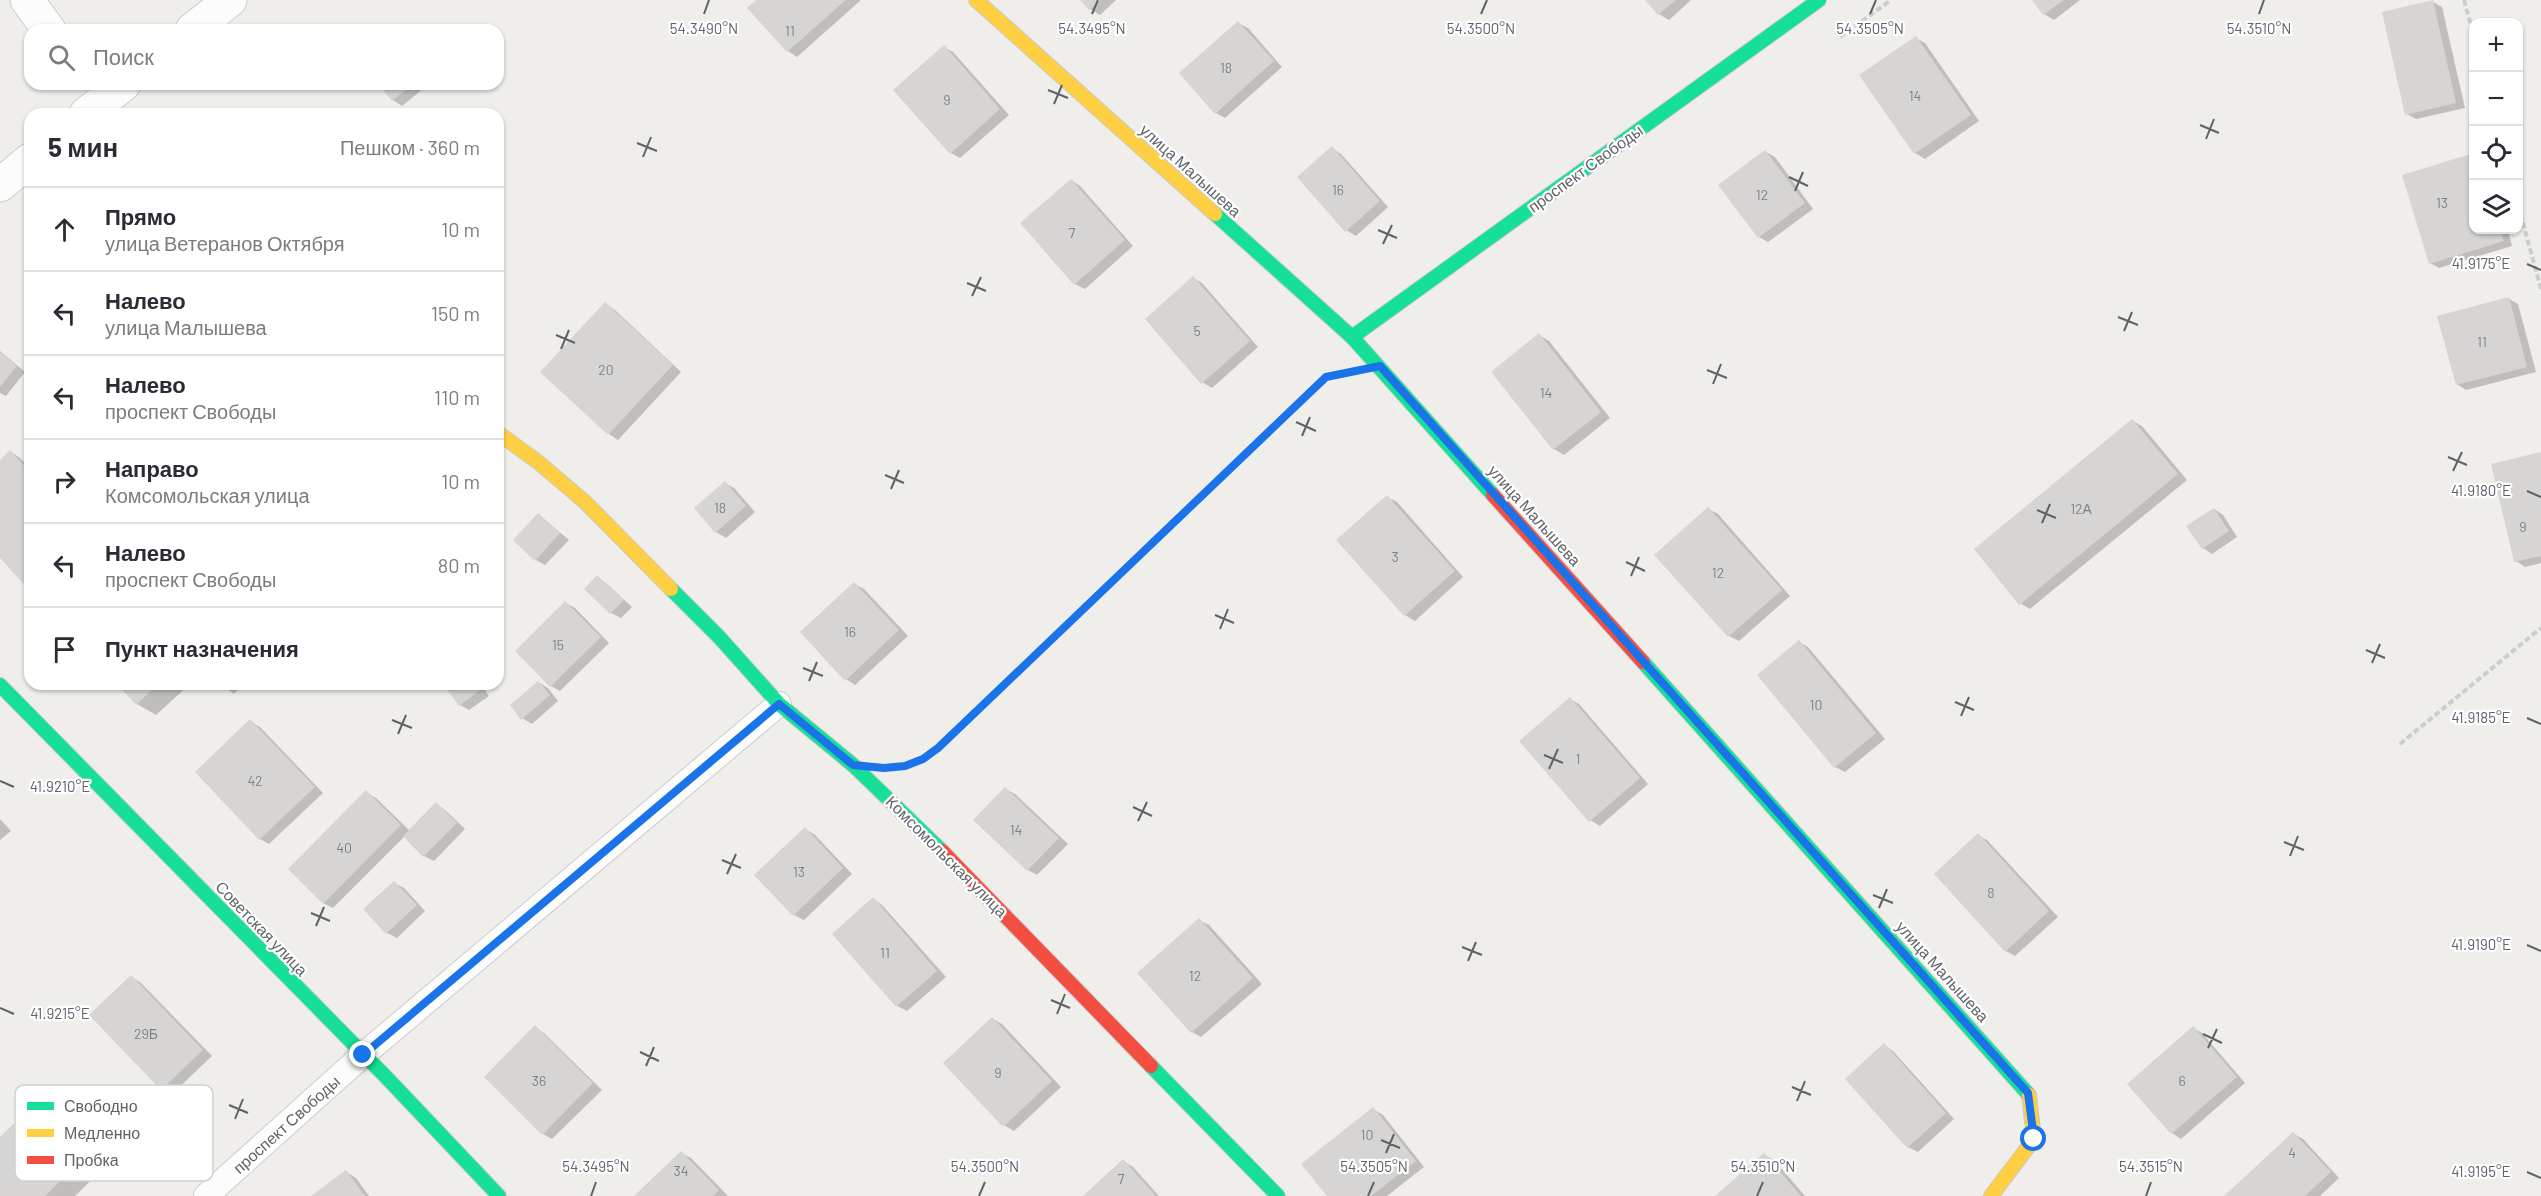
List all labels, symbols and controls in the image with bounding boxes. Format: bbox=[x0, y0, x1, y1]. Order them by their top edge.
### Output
map controls bbox=[2469, 18, 2523, 234]
button: + bbox=[2469, 18, 2523, 72]
text: 54.3490°N bbox=[670, 19, 738, 37]
text: 54.3495°N bbox=[1058, 19, 1126, 37]
text: 54.3500°N bbox=[1447, 19, 1515, 37]
text: 54.3505°N bbox=[1836, 19, 1904, 37]
text: 54.3510°N bbox=[2227, 19, 2291, 37]
house number: 11 bbox=[785, 22, 795, 39]
search box bbox=[24, 24, 504, 90]
icon: search bbox=[45, 41, 78, 74]
text: Поиск bbox=[93, 43, 154, 69]
house number: 18 bbox=[1220, 59, 1232, 76]
button: − bbox=[2469, 72, 2523, 126]
house number: 14 bbox=[1909, 87, 1921, 104]
house number: 9 bbox=[943, 91, 951, 108]
street label: улица Малышева bbox=[1137, 120, 1246, 220]
street label: проспект Свободы bbox=[1524, 120, 1646, 216]
button: locate bbox=[2469, 126, 2523, 180]
text: 5 мин bbox=[48, 131, 118, 162]
text: Пешком · 360 m bbox=[340, 135, 480, 159]
button: layers bbox=[2469, 180, 2523, 234]
house number: 16 bbox=[1332, 181, 1344, 198]
house number: 12 bbox=[1756, 186, 1768, 203]
house number: 13 bbox=[2436, 194, 2448, 211]
text: Прямо bbox=[105, 203, 176, 229]
icon: ahead bbox=[48, 213, 81, 246]
text: 10 m bbox=[441, 217, 480, 241]
house number: 7 bbox=[1069, 224, 1076, 241]
text: улица Ветеранов Октября bbox=[105, 231, 345, 255]
text: 41.9175°E bbox=[2452, 254, 2510, 272]
text: Налево bbox=[105, 287, 186, 313]
icon: left bbox=[48, 297, 81, 330]
text: 150 m bbox=[431, 301, 480, 325]
text: улица Малышева bbox=[105, 315, 267, 339]
house number: 5 bbox=[1193, 322, 1201, 339]
house number: 11 bbox=[2477, 333, 2487, 350]
house number: 20 bbox=[598, 361, 614, 378]
text: Налево bbox=[105, 371, 186, 397]
icon: left bbox=[48, 381, 81, 414]
house number: 14 bbox=[1540, 384, 1552, 401]
text: 110 m bbox=[434, 385, 480, 409]
text: проспект Свободы bbox=[105, 399, 276, 423]
text: Направо bbox=[105, 455, 199, 481]
street label: улица Малышева bbox=[1485, 461, 1585, 570]
icon: right bbox=[48, 465, 81, 498]
text: 10 m bbox=[441, 469, 480, 493]
text: 41.9180°E bbox=[2451, 481, 2511, 499]
text: Комсомольская улица bbox=[105, 483, 310, 507]
house number: 18 bbox=[714, 499, 726, 516]
house number: 12А bbox=[2070, 500, 2093, 517]
house number: 9 bbox=[2519, 518, 2527, 535]
text: Налево bbox=[105, 539, 186, 565]
house number: 3 bbox=[1391, 548, 1399, 565]
icon: left bbox=[48, 549, 81, 582]
text: 80 m bbox=[438, 553, 480, 577]
house number: 12 bbox=[1712, 564, 1724, 581]
text: проспект Свободы bbox=[105, 567, 276, 591]
house number: 16 bbox=[844, 623, 856, 640]
icon: arrive bbox=[48, 633, 81, 666]
text: Пункт назначения bbox=[105, 635, 299, 661]
house number: 15 bbox=[552, 636, 564, 653]
house number: 10 bbox=[1810, 696, 1822, 713]
text: 41.9185°E bbox=[2451, 708, 2511, 726]
house number: 1 bbox=[1576, 750, 1580, 767]
house number: 42 bbox=[247, 772, 263, 789]
text: 41.9210°E bbox=[30, 777, 90, 795]
street label: Комсомольская улица bbox=[882, 791, 1012, 921]
house number: 14 bbox=[1010, 821, 1022, 838]
house number: 40 bbox=[336, 839, 352, 856]
house number: 13 bbox=[793, 863, 805, 880]
street label: Советская улица bbox=[212, 877, 312, 979]
house number: 8 bbox=[1987, 884, 1995, 901]
street label: улица Малышева bbox=[1893, 917, 1993, 1026]
text: 41.9190°E bbox=[2451, 935, 2511, 953]
house number: 11 bbox=[880, 944, 890, 961]
house number: 12 bbox=[1189, 967, 1201, 984]
text: 41.9215°E bbox=[30, 1004, 90, 1022]
house number: 29Б bbox=[134, 1025, 158, 1042]
route end bbox=[349, 1041, 375, 1067]
house number: 9 bbox=[994, 1064, 1002, 1081]
street label: проспект Свободы bbox=[229, 1071, 343, 1177]
house number: 36 bbox=[532, 1072, 546, 1089]
house number: 6 bbox=[2178, 1072, 2186, 1089]
legend bbox=[15, 1085, 213, 1181]
text: Свободно bbox=[64, 1096, 138, 1115]
text: Медленно bbox=[64, 1123, 140, 1142]
route start bbox=[2020, 1125, 2046, 1151]
house number: 10 bbox=[1361, 1126, 1373, 1143]
house number: 4 bbox=[2288, 1144, 2296, 1161]
text: Пробка bbox=[64, 1150, 119, 1169]
text: 54.3495°N bbox=[562, 1157, 630, 1175]
text: 54.3500°N bbox=[951, 1157, 1019, 1175]
text: 54.3505°N bbox=[1340, 1157, 1408, 1175]
text: 54.3510°N bbox=[1731, 1157, 1795, 1175]
text: 54.3515°N bbox=[2119, 1157, 2183, 1175]
house number: 34 bbox=[674, 1162, 688, 1179]
text: 41.9195°E bbox=[2451, 1162, 2511, 1180]
house number: 7 bbox=[1118, 1170, 1125, 1187]

